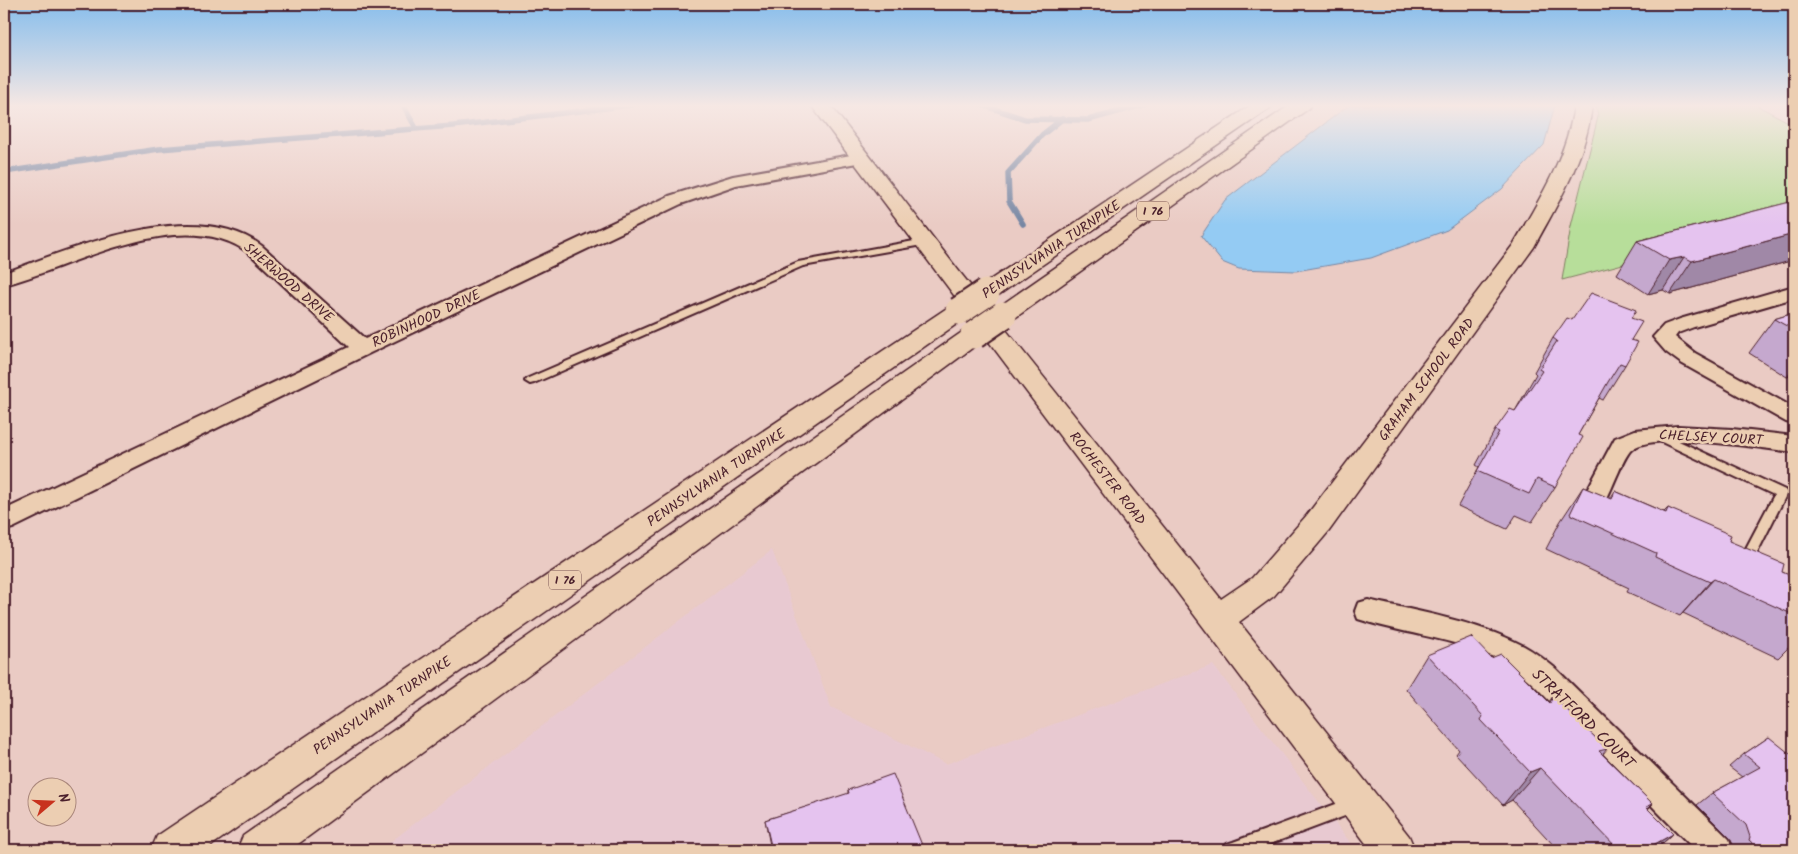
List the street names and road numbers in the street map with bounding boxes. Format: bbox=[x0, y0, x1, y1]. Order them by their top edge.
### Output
street label: PENNSYLVANIA TURNPIKE bbox=[978, 194, 1126, 305]
road number: I 76 bbox=[1137, 202, 1169, 220]
street label: SHERWOOD DRIVE bbox=[238, 237, 339, 329]
street label: ROBINHOOD DRIVE bbox=[368, 284, 485, 354]
street label: GRAHAM SCHOOL ROAD bbox=[1373, 313, 1481, 446]
street label: PENNSYLVANIA TURNPIKE bbox=[643, 422, 791, 533]
street label: CHELSEY COURT bbox=[1658, 424, 1765, 452]
street label: ROCHESTER ROAD bbox=[1063, 427, 1151, 530]
road number: I 76 bbox=[549, 570, 581, 590]
street label: PENNSYLVANIA TURNPIKE bbox=[309, 650, 457, 761]
street label: STRATFORD COURT bbox=[1525, 663, 1642, 776]

